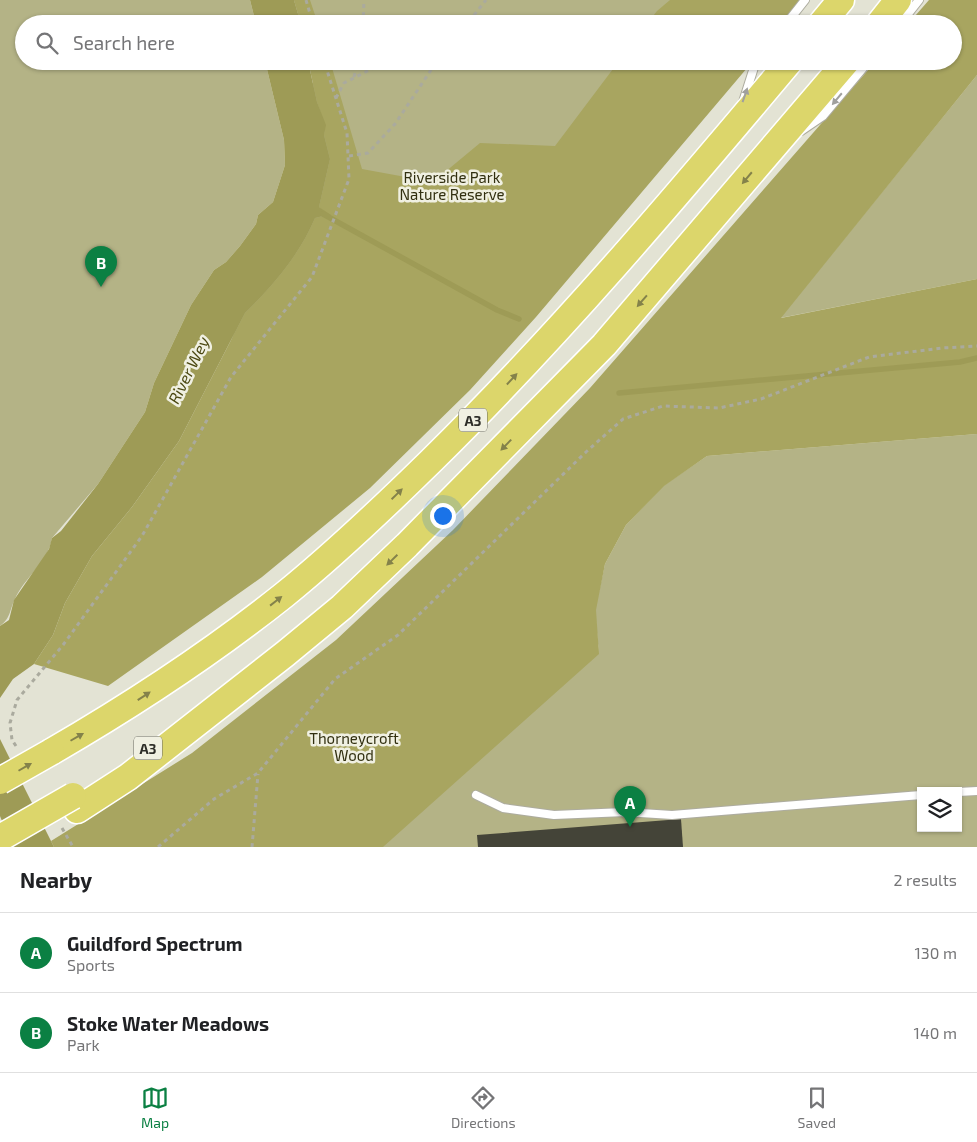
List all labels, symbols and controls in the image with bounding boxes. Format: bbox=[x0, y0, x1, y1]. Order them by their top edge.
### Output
search box bbox=[15, 15, 962, 70]
icon: search bbox=[33, 29, 61, 57]
text: Search here bbox=[73, 31, 175, 54]
one-way arrow bbox=[742, 87, 749, 102]
one-way arrow bbox=[832, 92, 843, 105]
park label: Riverside Park Nature Reserve bbox=[399, 168, 505, 203]
one-way arrow bbox=[742, 171, 753, 184]
pin: B bbox=[85, 246, 117, 287]
one-way arrow bbox=[636, 295, 647, 308]
water label: River Wey bbox=[164, 333, 213, 407]
one-way arrow bbox=[506, 373, 518, 385]
road number: A3 bbox=[459, 408, 487, 432]
one-way arrow bbox=[501, 439, 513, 451]
one-way arrow bbox=[391, 488, 403, 500]
your location bbox=[430, 503, 456, 529]
one-way arrow bbox=[386, 554, 398, 566]
one-way arrow bbox=[269, 596, 282, 607]
one-way arrow bbox=[137, 692, 150, 701]
park label: Thorneycroft Wood bbox=[309, 729, 399, 764]
one-way arrow bbox=[69, 733, 84, 741]
road number: A3 bbox=[134, 736, 162, 760]
one-way arrow bbox=[19, 762, 32, 771]
pin: A bbox=[614, 786, 646, 827]
map controls bbox=[917, 787, 962, 832]
button: layers bbox=[917, 787, 962, 832]
text: Nearby bbox=[20, 867, 92, 892]
text: 2 results bbox=[894, 870, 957, 889]
text: Guildford Spectrum bbox=[67, 932, 242, 955]
text: A bbox=[31, 943, 41, 962]
text: 130 m bbox=[915, 943, 957, 962]
text: Sports bbox=[67, 955, 115, 974]
text: Stoke Water Meadows bbox=[67, 1012, 269, 1035]
text: B bbox=[31, 1023, 41, 1042]
text: 140 m bbox=[914, 1023, 957, 1042]
text: Park bbox=[67, 1035, 100, 1054]
tab: Map bbox=[141, 1084, 169, 1131]
tab: Directions bbox=[451, 1084, 516, 1131]
tab: Saved bbox=[798, 1084, 836, 1131]

